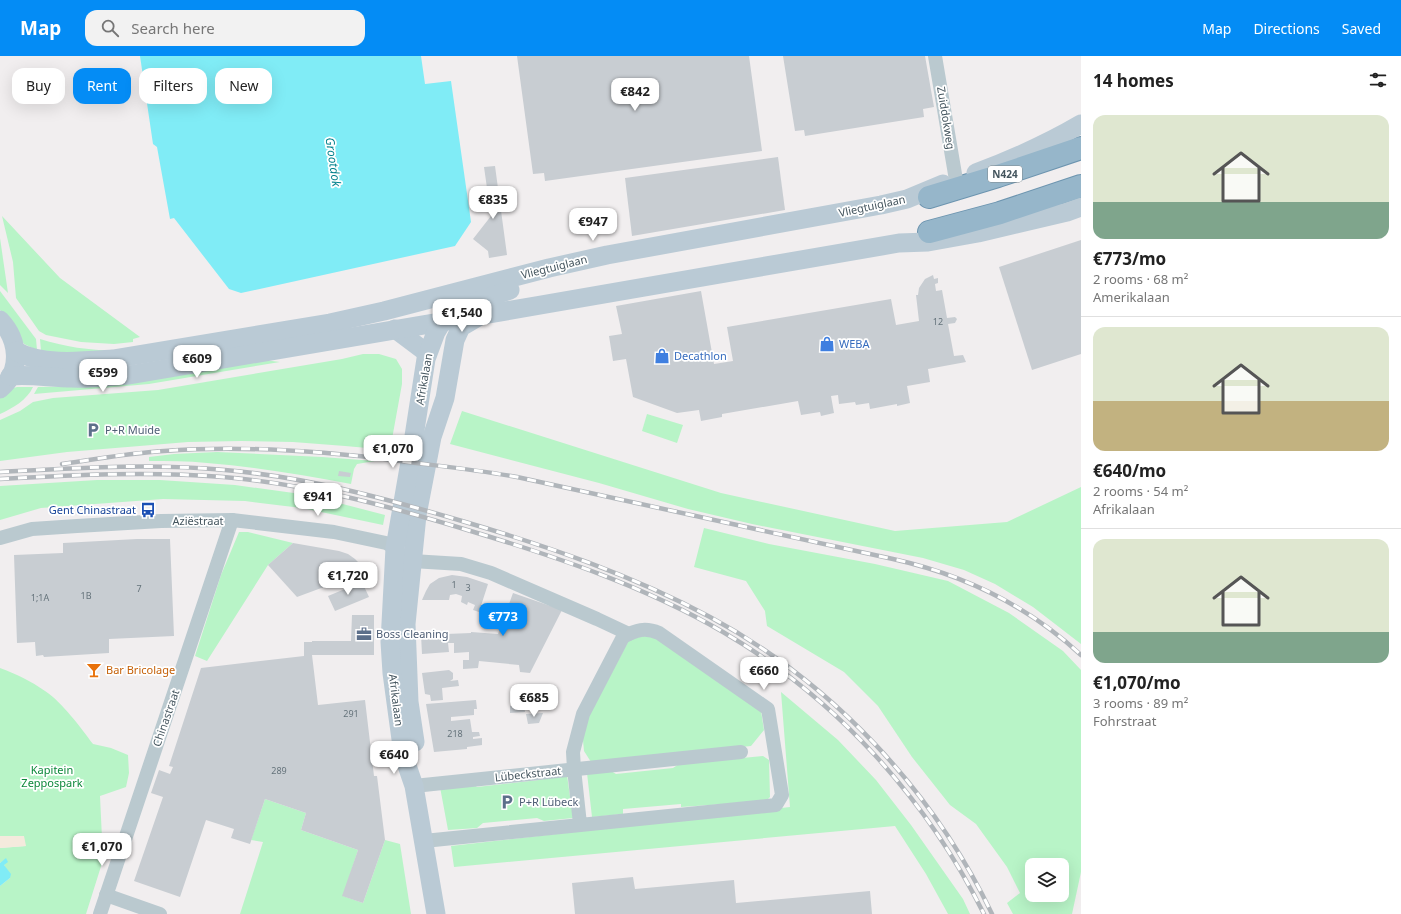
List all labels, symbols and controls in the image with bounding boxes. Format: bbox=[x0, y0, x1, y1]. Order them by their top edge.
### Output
search box bbox=[85, 10, 365, 46]
text: Map bbox=[20, 15, 61, 41]
icon: search bbox=[99, 17, 121, 39]
text: Search here bbox=[131, 18, 215, 38]
text: Map bbox=[1202, 19, 1231, 38]
text: Directions bbox=[1253, 19, 1320, 38]
text: Saved bbox=[1342, 19, 1381, 38]
chip: Buy bbox=[12, 68, 65, 104]
chip: Rent bbox=[73, 68, 131, 104]
chip: Filters bbox=[139, 68, 207, 104]
chip: New bbox=[215, 68, 272, 104]
text: 14 homes bbox=[1093, 69, 1174, 92]
icon: filters bbox=[1367, 69, 1389, 91]
pin: €842 bbox=[611, 78, 659, 112]
text: €842 bbox=[620, 82, 650, 100]
street label: Zuiddokweg bbox=[934, 85, 959, 151]
water label: Grootdok bbox=[322, 136, 346, 189]
icon: home bbox=[1205, 141, 1277, 213]
road number: N424 bbox=[988, 166, 1022, 182]
pin: €835 bbox=[469, 186, 517, 220]
text: €835 bbox=[478, 190, 508, 208]
street label: Vliegtuiglaan bbox=[837, 191, 907, 220]
pin: €947 bbox=[569, 208, 617, 242]
text: €947 bbox=[578, 212, 608, 230]
text: €773/mo bbox=[1093, 247, 1166, 270]
street label: Vliegtuiglaan bbox=[519, 251, 588, 282]
text: 2 rooms · 68 m² bbox=[1093, 270, 1188, 288]
text: Amerikalaan bbox=[1093, 288, 1170, 306]
pin: €1,540 bbox=[429, 299, 495, 333]
text: €1,540 bbox=[442, 303, 482, 321]
house number: 12 bbox=[933, 315, 943, 328]
shop icon: WEBA bbox=[818, 335, 836, 353]
place label: WEBA bbox=[839, 336, 870, 351]
pin: €609 bbox=[173, 345, 221, 379]
shop icon: Decathlon bbox=[653, 347, 671, 365]
place label: Decathlon bbox=[674, 348, 727, 363]
text: €609 bbox=[182, 349, 212, 367]
street label: Afrikalaan bbox=[412, 352, 435, 406]
icon: home bbox=[1205, 353, 1277, 425]
pin: €599 bbox=[79, 359, 127, 393]
text: €599 bbox=[88, 363, 118, 381]
parking icon: P+R Muide bbox=[84, 421, 102, 439]
place label: P+R Muide bbox=[105, 422, 160, 437]
pin: €1,070 bbox=[360, 435, 426, 469]
text: €1,070 bbox=[373, 439, 413, 457]
text: €640/mo bbox=[1093, 459, 1166, 482]
text: 2 rooms · 54 m² bbox=[1093, 482, 1188, 500]
pin: €941 bbox=[294, 483, 342, 517]
text: €941 bbox=[303, 487, 333, 505]
text: Afrikalaan bbox=[1093, 500, 1155, 518]
bus stop icon: Gent Chinastraat bbox=[139, 501, 157, 519]
place label: Gent Chinastraat bbox=[49, 502, 136, 517]
street label: Aziëstraat bbox=[172, 513, 224, 528]
pin: €1,720 bbox=[315, 562, 381, 596]
icon: home bbox=[1205, 565, 1277, 637]
text: €1,720 bbox=[328, 566, 368, 584]
house number: 1 bbox=[451, 578, 457, 591]
house number: 3 bbox=[465, 581, 471, 594]
house number: 7 bbox=[136, 582, 142, 595]
house number: 1B bbox=[81, 589, 92, 602]
house number: 1;1A bbox=[31, 591, 49, 604]
pin: €773 bbox=[479, 603, 527, 637]
text: €773 bbox=[488, 607, 518, 625]
office icon: Boss Cleaning bbox=[355, 625, 373, 643]
place label: Boss Cleaning bbox=[376, 626, 449, 641]
pin: €660 bbox=[740, 657, 788, 691]
bar icon: Bar Bricolage bbox=[85, 661, 103, 679]
text: €660 bbox=[749, 661, 779, 679]
place label: Bar Bricolage bbox=[106, 662, 175, 677]
text: €1,070/mo bbox=[1093, 671, 1181, 694]
street label: Afrikalaan bbox=[386, 673, 407, 727]
pin: €685 bbox=[510, 684, 558, 718]
street label: Chinastraat bbox=[149, 687, 182, 748]
text: €685 bbox=[519, 688, 549, 706]
text: 3 rooms · 89 m² bbox=[1093, 694, 1188, 712]
house number: 291 bbox=[343, 707, 359, 720]
text: Fohrstraat bbox=[1093, 712, 1156, 730]
house number: 218 bbox=[447, 727, 463, 740]
pin: €640 bbox=[370, 741, 418, 775]
text: €640 bbox=[379, 745, 409, 763]
park label: Kapitein Zeppospark bbox=[21, 762, 83, 790]
street label: Lübeckstraat bbox=[494, 763, 562, 784]
house number: 289 bbox=[271, 764, 287, 777]
parking icon: P+R Lübeck bbox=[498, 793, 516, 811]
place label: P+R Lübeck bbox=[519, 794, 578, 809]
pin: €1,070 bbox=[69, 833, 135, 867]
text: €1,070 bbox=[82, 837, 122, 855]
map controls bbox=[1025, 858, 1069, 902]
button: layers bbox=[1025, 858, 1069, 902]

